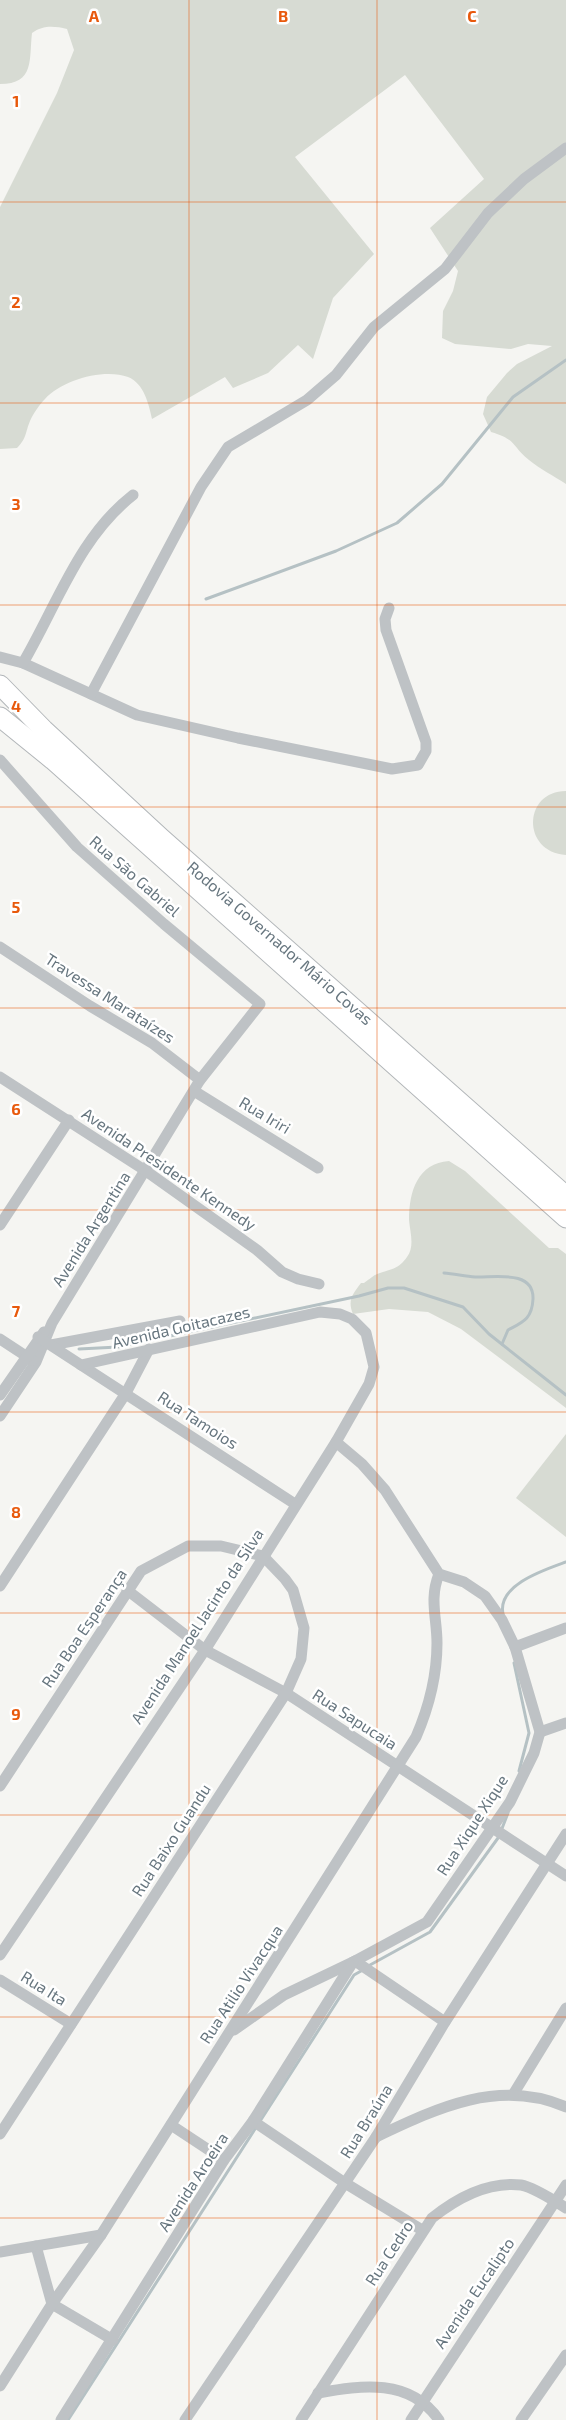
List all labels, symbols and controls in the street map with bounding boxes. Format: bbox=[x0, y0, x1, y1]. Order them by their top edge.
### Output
text: A bbox=[89, 6, 100, 25]
text: B bbox=[278, 6, 288, 25]
text: C bbox=[467, 6, 477, 25]
text: 1 bbox=[13, 91, 19, 110]
text: 2 bbox=[11, 292, 21, 311]
text: 3 bbox=[11, 494, 21, 513]
text: 4 bbox=[11, 696, 21, 715]
street label: Rua São Gabriel bbox=[86, 831, 185, 920]
street label: Rodovia Governador Mário Covas bbox=[184, 857, 377, 1028]
text: 5 bbox=[12, 897, 21, 916]
street label: Travessa Marataízes bbox=[42, 949, 178, 1046]
street label: Rua Iriri bbox=[236, 1092, 294, 1137]
text: 6 bbox=[11, 1099, 21, 1118]
street label: Avenida Presidente Kennedy bbox=[79, 1103, 260, 1234]
street label: Avenida Argentina bbox=[47, 1168, 134, 1290]
text: 7 bbox=[12, 1301, 21, 1320]
street label: Avenida Goitacazes bbox=[110, 1301, 252, 1352]
street label: Rua Tamoios bbox=[155, 1387, 242, 1453]
text: 8 bbox=[11, 1502, 21, 1521]
street label: Avenida Manoel Jacinto da Silva bbox=[126, 1525, 267, 1727]
street label: Rua Boa Esperança bbox=[37, 1565, 131, 1691]
street label: Rua Sapucaia bbox=[309, 1684, 401, 1753]
text: 9 bbox=[11, 1704, 21, 1723]
street label: Rua Xique Xique bbox=[432, 1771, 511, 1879]
street label: Rua Baixo Guandu bbox=[127, 1780, 214, 1900]
street label: Rua Atilio Vivacqua bbox=[195, 1921, 286, 2047]
street label: Rua Ita bbox=[18, 1966, 71, 2009]
street label: Rua Braúna bbox=[335, 2080, 396, 2161]
street label: Avenida Aroeira bbox=[154, 2129, 232, 2235]
street label: Rua Cedro bbox=[361, 2217, 417, 2289]
street label: Avenida Eucalipto bbox=[430, 2234, 518, 2352]

